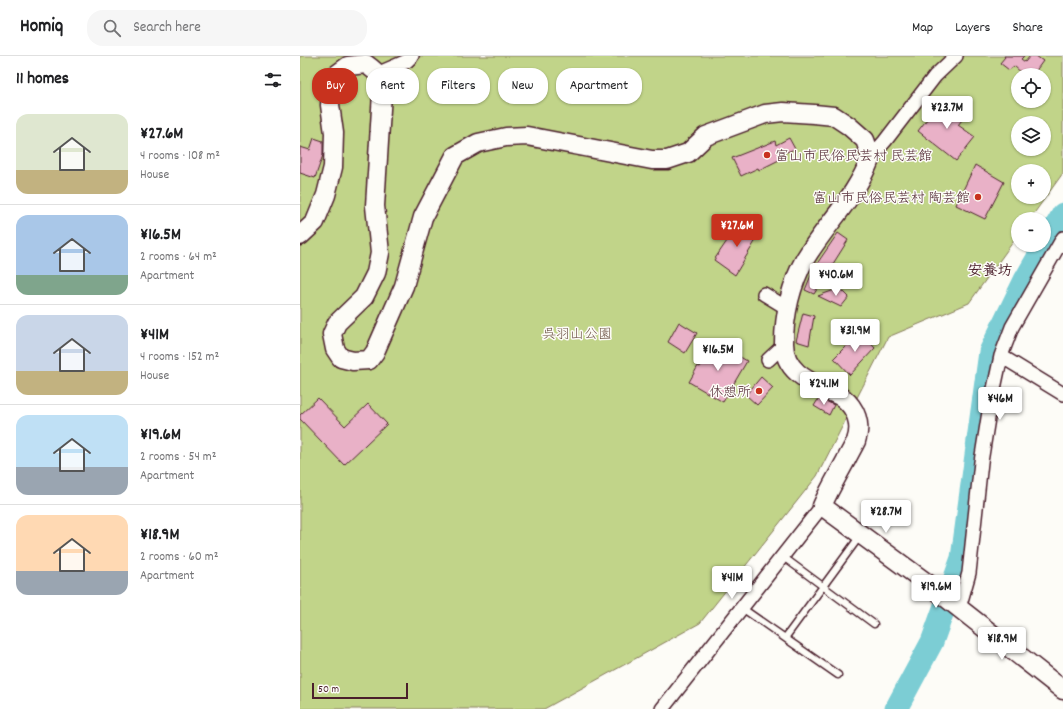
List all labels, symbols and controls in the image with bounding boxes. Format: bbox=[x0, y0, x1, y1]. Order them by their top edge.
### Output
search box bbox=[87, 10, 367, 46]
text: Homiq bbox=[20, 14, 63, 41]
icon: search bbox=[101, 17, 123, 39]
text: Search here bbox=[133, 17, 201, 39]
text: Map bbox=[912, 18, 933, 38]
text: Layers bbox=[955, 18, 990, 38]
text: Share bbox=[1012, 18, 1043, 38]
text: 11 homes bbox=[16, 68, 69, 92]
chip: Buy bbox=[312, 68, 358, 104]
chip: Rent bbox=[366, 68, 419, 104]
chip: Filters bbox=[427, 68, 490, 104]
chip: New bbox=[498, 68, 548, 104]
chip: Apartment bbox=[556, 68, 642, 104]
map controls bbox=[1011, 68, 1051, 252]
button: locate bbox=[1011, 68, 1051, 108]
icon: filters bbox=[262, 69, 284, 91]
pin: ¥23.7M bbox=[914, 96, 980, 130]
text: ¥23.7M bbox=[931, 99, 963, 118]
button: layers bbox=[1011, 116, 1051, 156]
text: ¥27.6M bbox=[140, 123, 183, 147]
icon: home bbox=[48, 130, 96, 178]
text: 4 rooms · 108 m² bbox=[140, 147, 220, 166]
place label: 富山市民俗民芸村 民芸館 bbox=[775, 147, 932, 167]
marker: 富山市民俗民芸村 民芸館 bbox=[762, 150, 772, 160]
button: + bbox=[1011, 164, 1051, 204]
text: House bbox=[140, 166, 169, 185]
place label: 富山市民俗民芸村 陶芸館 bbox=[813, 189, 970, 209]
marker: 富山市民俗民芸村 陶芸館 bbox=[973, 192, 983, 202]
button: − bbox=[1011, 212, 1051, 252]
pin: ¥27.6M bbox=[704, 214, 770, 248]
text: ¥27.6M bbox=[720, 217, 754, 236]
text: ¥16.5M bbox=[140, 224, 181, 248]
icon: home bbox=[48, 231, 96, 279]
text: 2 rooms · 64 m² bbox=[140, 248, 217, 267]
district label: 安養坊 bbox=[967, 261, 1013, 283]
pin: ¥40.6M bbox=[803, 263, 869, 297]
text: ¥40.6M bbox=[819, 266, 853, 285]
text: Apartment bbox=[140, 267, 194, 286]
pin: ¥31.9M bbox=[822, 319, 888, 353]
text: ¥31.9M bbox=[840, 322, 870, 341]
text: ¥41M bbox=[140, 324, 169, 348]
park label: 呉羽山公園 bbox=[542, 325, 612, 345]
icon: home bbox=[48, 331, 96, 379]
pin: ¥16.5M bbox=[685, 338, 751, 372]
text: ¥16.5M bbox=[702, 341, 734, 360]
text: 4 rooms · 152 m² bbox=[140, 348, 219, 367]
text: House bbox=[140, 367, 169, 386]
pin: ¥24.1M bbox=[791, 372, 857, 406]
text: ¥24.1M bbox=[809, 375, 839, 394]
place label: 休憩所 bbox=[709, 383, 751, 403]
marker: 休憩所 bbox=[754, 386, 764, 396]
pin: ¥46M bbox=[976, 387, 1024, 421]
text: ¥46M bbox=[987, 390, 1013, 409]
text: ¥19.6M bbox=[140, 424, 181, 448]
icon: home bbox=[48, 431, 96, 479]
text: 2 rooms · 54 m² bbox=[140, 448, 216, 467]
text: Apartment bbox=[140, 467, 194, 486]
pin: ¥28.7M bbox=[853, 500, 919, 534]
text: ¥28.7M bbox=[870, 503, 902, 522]
text: ¥18.9M bbox=[140, 524, 179, 548]
icon: home bbox=[48, 531, 96, 579]
text: 2 rooms · 60 m² bbox=[140, 548, 218, 567]
pin: ¥41M bbox=[708, 566, 756, 600]
text: Apartment bbox=[140, 567, 194, 586]
text: ¥41M bbox=[721, 569, 743, 588]
pin: ¥19.6M bbox=[903, 575, 969, 609]
text: ¥19.6M bbox=[920, 578, 952, 597]
pin: ¥18.9M bbox=[969, 627, 1035, 661]
text: ¥18.9M bbox=[987, 630, 1017, 649]
scale bar bbox=[312, 681, 408, 700]
text: 50 m bbox=[318, 682, 339, 698]

